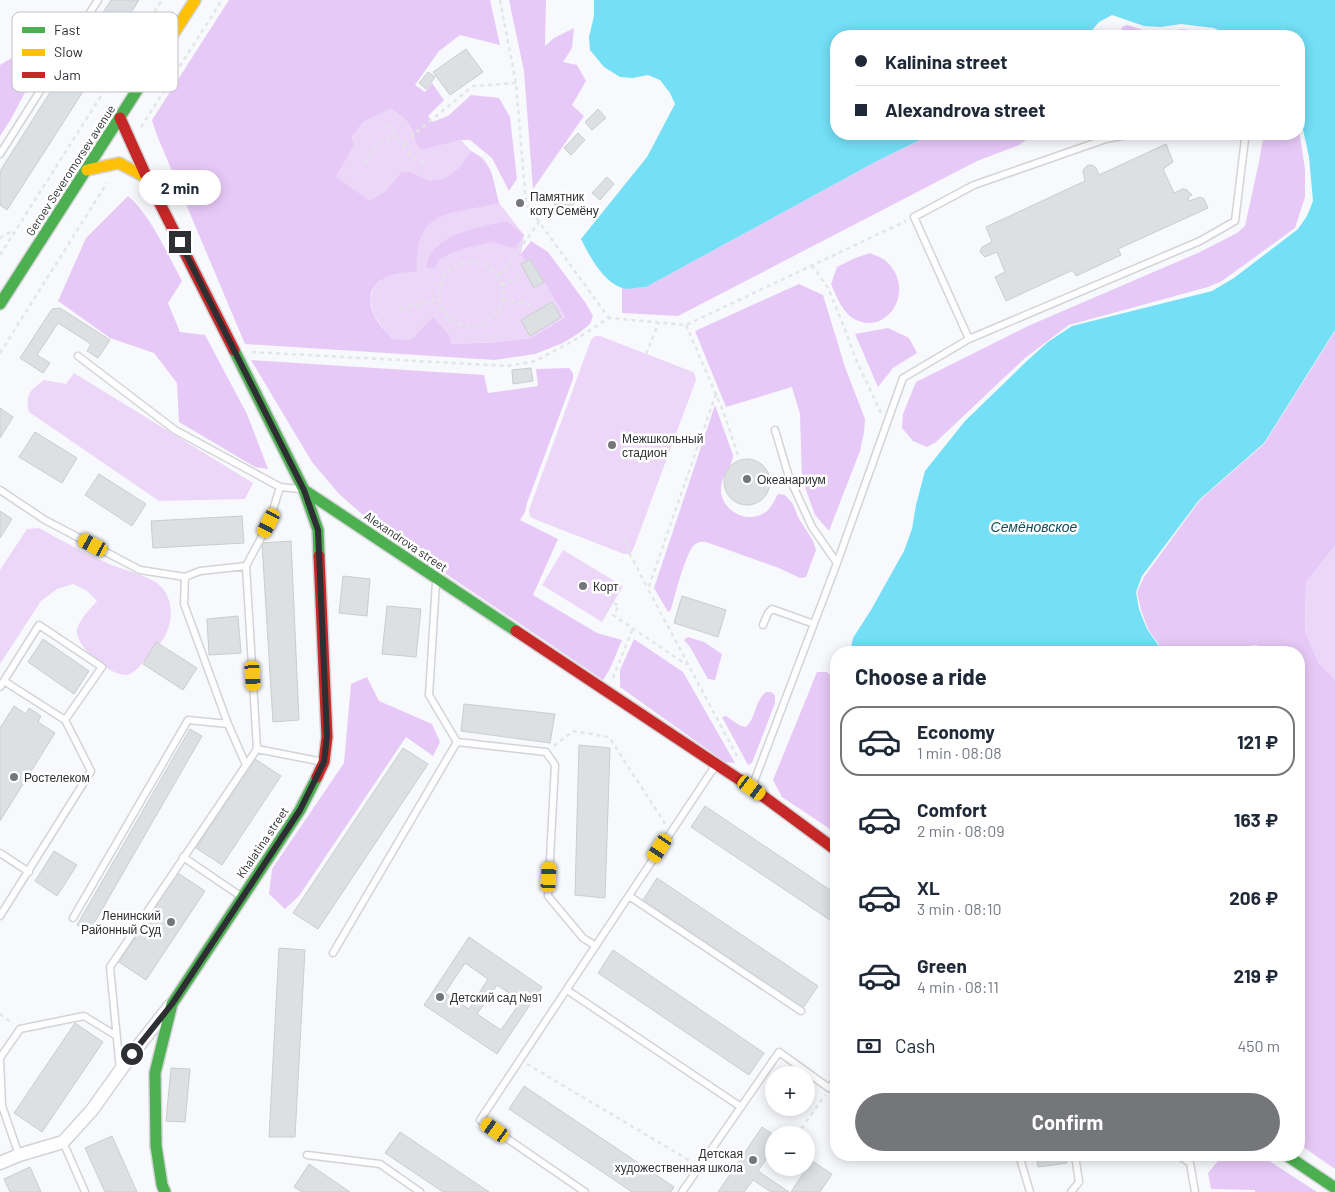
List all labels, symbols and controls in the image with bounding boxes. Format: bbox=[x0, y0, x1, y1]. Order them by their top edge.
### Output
legend bbox=[12, 12, 178, 92]
text: Fast bbox=[54, 21, 80, 38]
text: Slow bbox=[54, 43, 83, 60]
text: Kalinina street bbox=[885, 50, 1007, 73]
text: Jam bbox=[54, 66, 81, 83]
text: Alexandrova street bbox=[885, 98, 1045, 121]
street label: Geroev Severomorsev avenue bbox=[22, 102, 118, 238]
callout: 2 min bbox=[139, 170, 221, 204]
text: 2 min bbox=[161, 178, 199, 197]
place label: Памятник коту Семёну bbox=[530, 189, 599, 218]
marker: Памятник коту Семёну bbox=[514, 197, 526, 209]
route end bbox=[169, 231, 191, 253]
place label: Межшкольный стадион bbox=[622, 431, 703, 460]
marker: Межшкольный стадион bbox=[606, 439, 618, 451]
place label: Океанариум bbox=[757, 472, 826, 487]
marker: Океанариум bbox=[741, 473, 753, 485]
car bbox=[255, 506, 282, 540]
street label: Alexandrova street bbox=[362, 508, 450, 574]
water label: Семёновское bbox=[991, 518, 1078, 535]
car bbox=[76, 531, 109, 559]
place label: Корт bbox=[593, 579, 619, 594]
marker: Корт bbox=[577, 580, 589, 592]
car bbox=[244, 661, 261, 691]
text: Choose a ride bbox=[855, 663, 987, 689]
icon: car bbox=[857, 719, 902, 764]
text: Economy bbox=[917, 720, 995, 743]
text: 121 ₽ bbox=[1237, 730, 1278, 753]
text: 1 min · 08:08 bbox=[917, 743, 1002, 762]
place label: Ростелеком bbox=[24, 770, 90, 784]
marker: Ростелеком bbox=[8, 771, 20, 783]
car bbox=[735, 773, 768, 803]
icon: car bbox=[857, 797, 902, 842]
text: Comfort bbox=[917, 798, 987, 821]
street label: Khalatina street bbox=[233, 804, 291, 880]
text: 163 ₽ bbox=[1234, 808, 1278, 831]
text: 2 min · 08:09 bbox=[917, 821, 1005, 840]
car bbox=[645, 831, 674, 865]
car bbox=[540, 862, 557, 892]
icon: car bbox=[857, 875, 902, 920]
text: XL bbox=[917, 876, 940, 899]
text: 206 ₽ bbox=[1229, 886, 1278, 909]
text: 3 min · 08:10 bbox=[917, 899, 1002, 918]
place label: Ленинский Районный Суд bbox=[81, 908, 161, 937]
marker: Ленинский Районный Суд bbox=[165, 916, 177, 928]
icon: car bbox=[857, 953, 902, 998]
text: Green bbox=[917, 954, 967, 977]
text: 219 ₽ bbox=[1234, 964, 1278, 987]
text: 4 min · 08:11 bbox=[917, 977, 999, 996]
place label: Детский сад №91 bbox=[450, 990, 542, 1005]
marker: Детский сад №91 bbox=[434, 991, 446, 1003]
icon: cash bbox=[855, 1032, 883, 1060]
text: Cash bbox=[895, 1034, 936, 1057]
text: 450 m bbox=[1237, 1036, 1280, 1055]
route start bbox=[121, 1043, 143, 1065]
map controls bbox=[765, 1066, 815, 1176]
button: + bbox=[765, 1066, 815, 1116]
button: Confirm bbox=[855, 1093, 1280, 1151]
car bbox=[478, 1115, 511, 1145]
button: − bbox=[765, 1126, 815, 1176]
place label: Детская художественная школа bbox=[615, 1146, 743, 1175]
marker: Детская художественная школа bbox=[747, 1154, 759, 1166]

